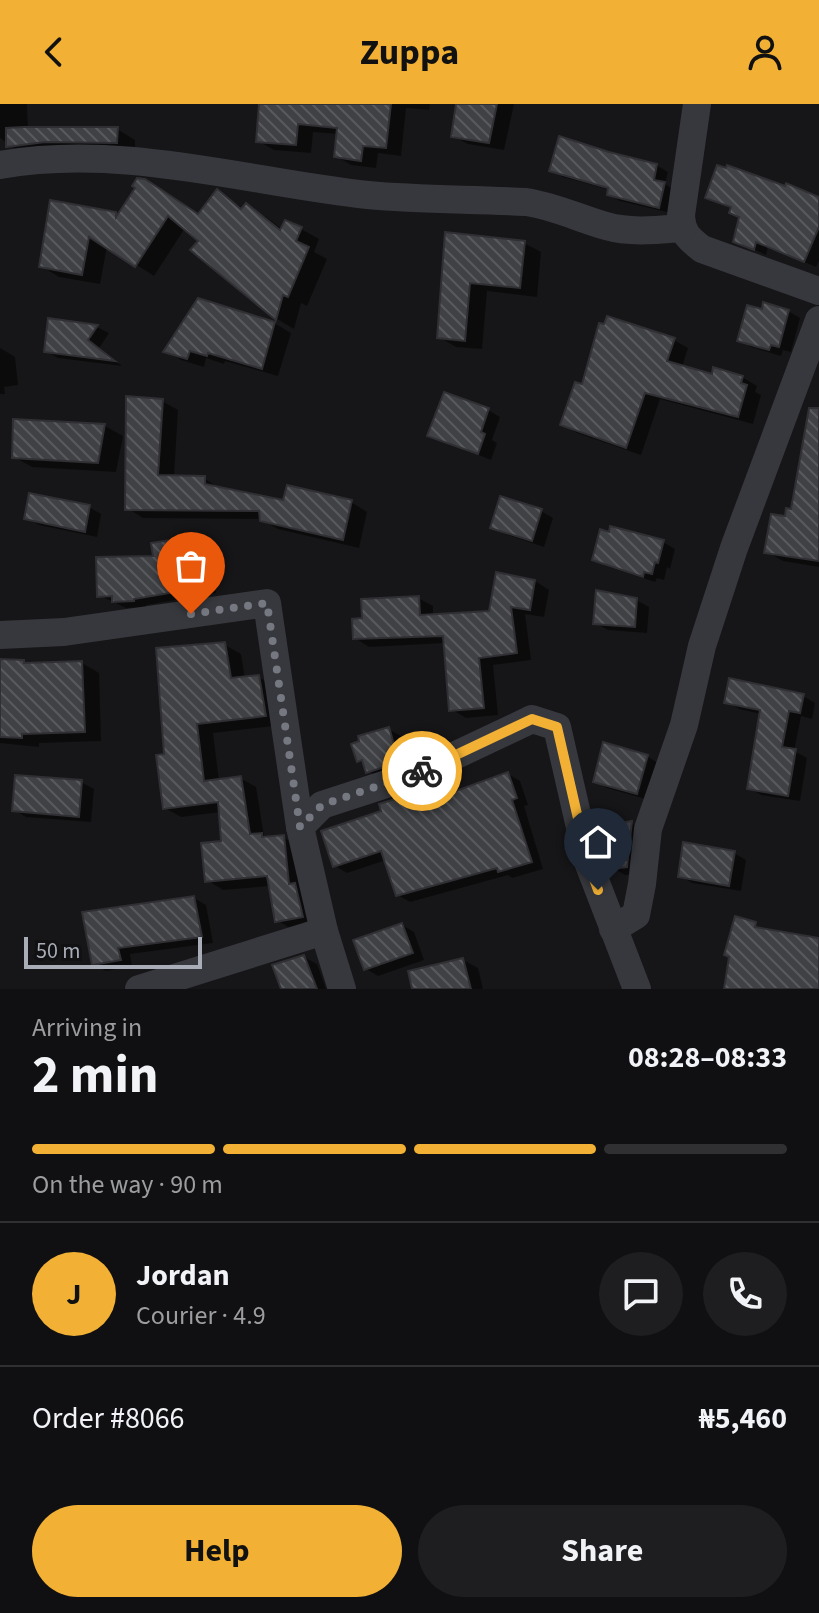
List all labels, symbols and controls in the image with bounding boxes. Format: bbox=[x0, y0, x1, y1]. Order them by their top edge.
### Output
text: Zuppa bbox=[360, 27, 459, 78]
icon: back bbox=[32, 30, 76, 74]
icon: person bbox=[743, 30, 787, 74]
pin bbox=[157, 532, 225, 614]
icon: bag bbox=[169, 544, 213, 588]
courier bbox=[382, 731, 462, 811]
icon: bike bbox=[400, 749, 444, 793]
pin bbox=[564, 808, 632, 890]
icon: home bbox=[576, 820, 620, 864]
scale bar bbox=[24, 933, 202, 969]
text: 50 m bbox=[36, 935, 81, 967]
text: Arriving in bbox=[32, 1009, 142, 1046]
text: 08:28–08:33 bbox=[628, 1036, 787, 1079]
text: 2 min bbox=[32, 1039, 159, 1113]
text: On the way · 90 m bbox=[32, 1166, 223, 1203]
button: chat bbox=[599, 1252, 683, 1336]
button: phone bbox=[703, 1252, 787, 1336]
text: Jordan bbox=[136, 1254, 230, 1297]
text: J bbox=[66, 1273, 82, 1316]
text: Courier · 4.9 bbox=[136, 1297, 266, 1334]
text: Order #8066 bbox=[32, 1397, 185, 1440]
text: ₦5,460 bbox=[699, 1397, 787, 1440]
button: Help bbox=[32, 1505, 402, 1597]
button: Share bbox=[418, 1505, 787, 1597]

